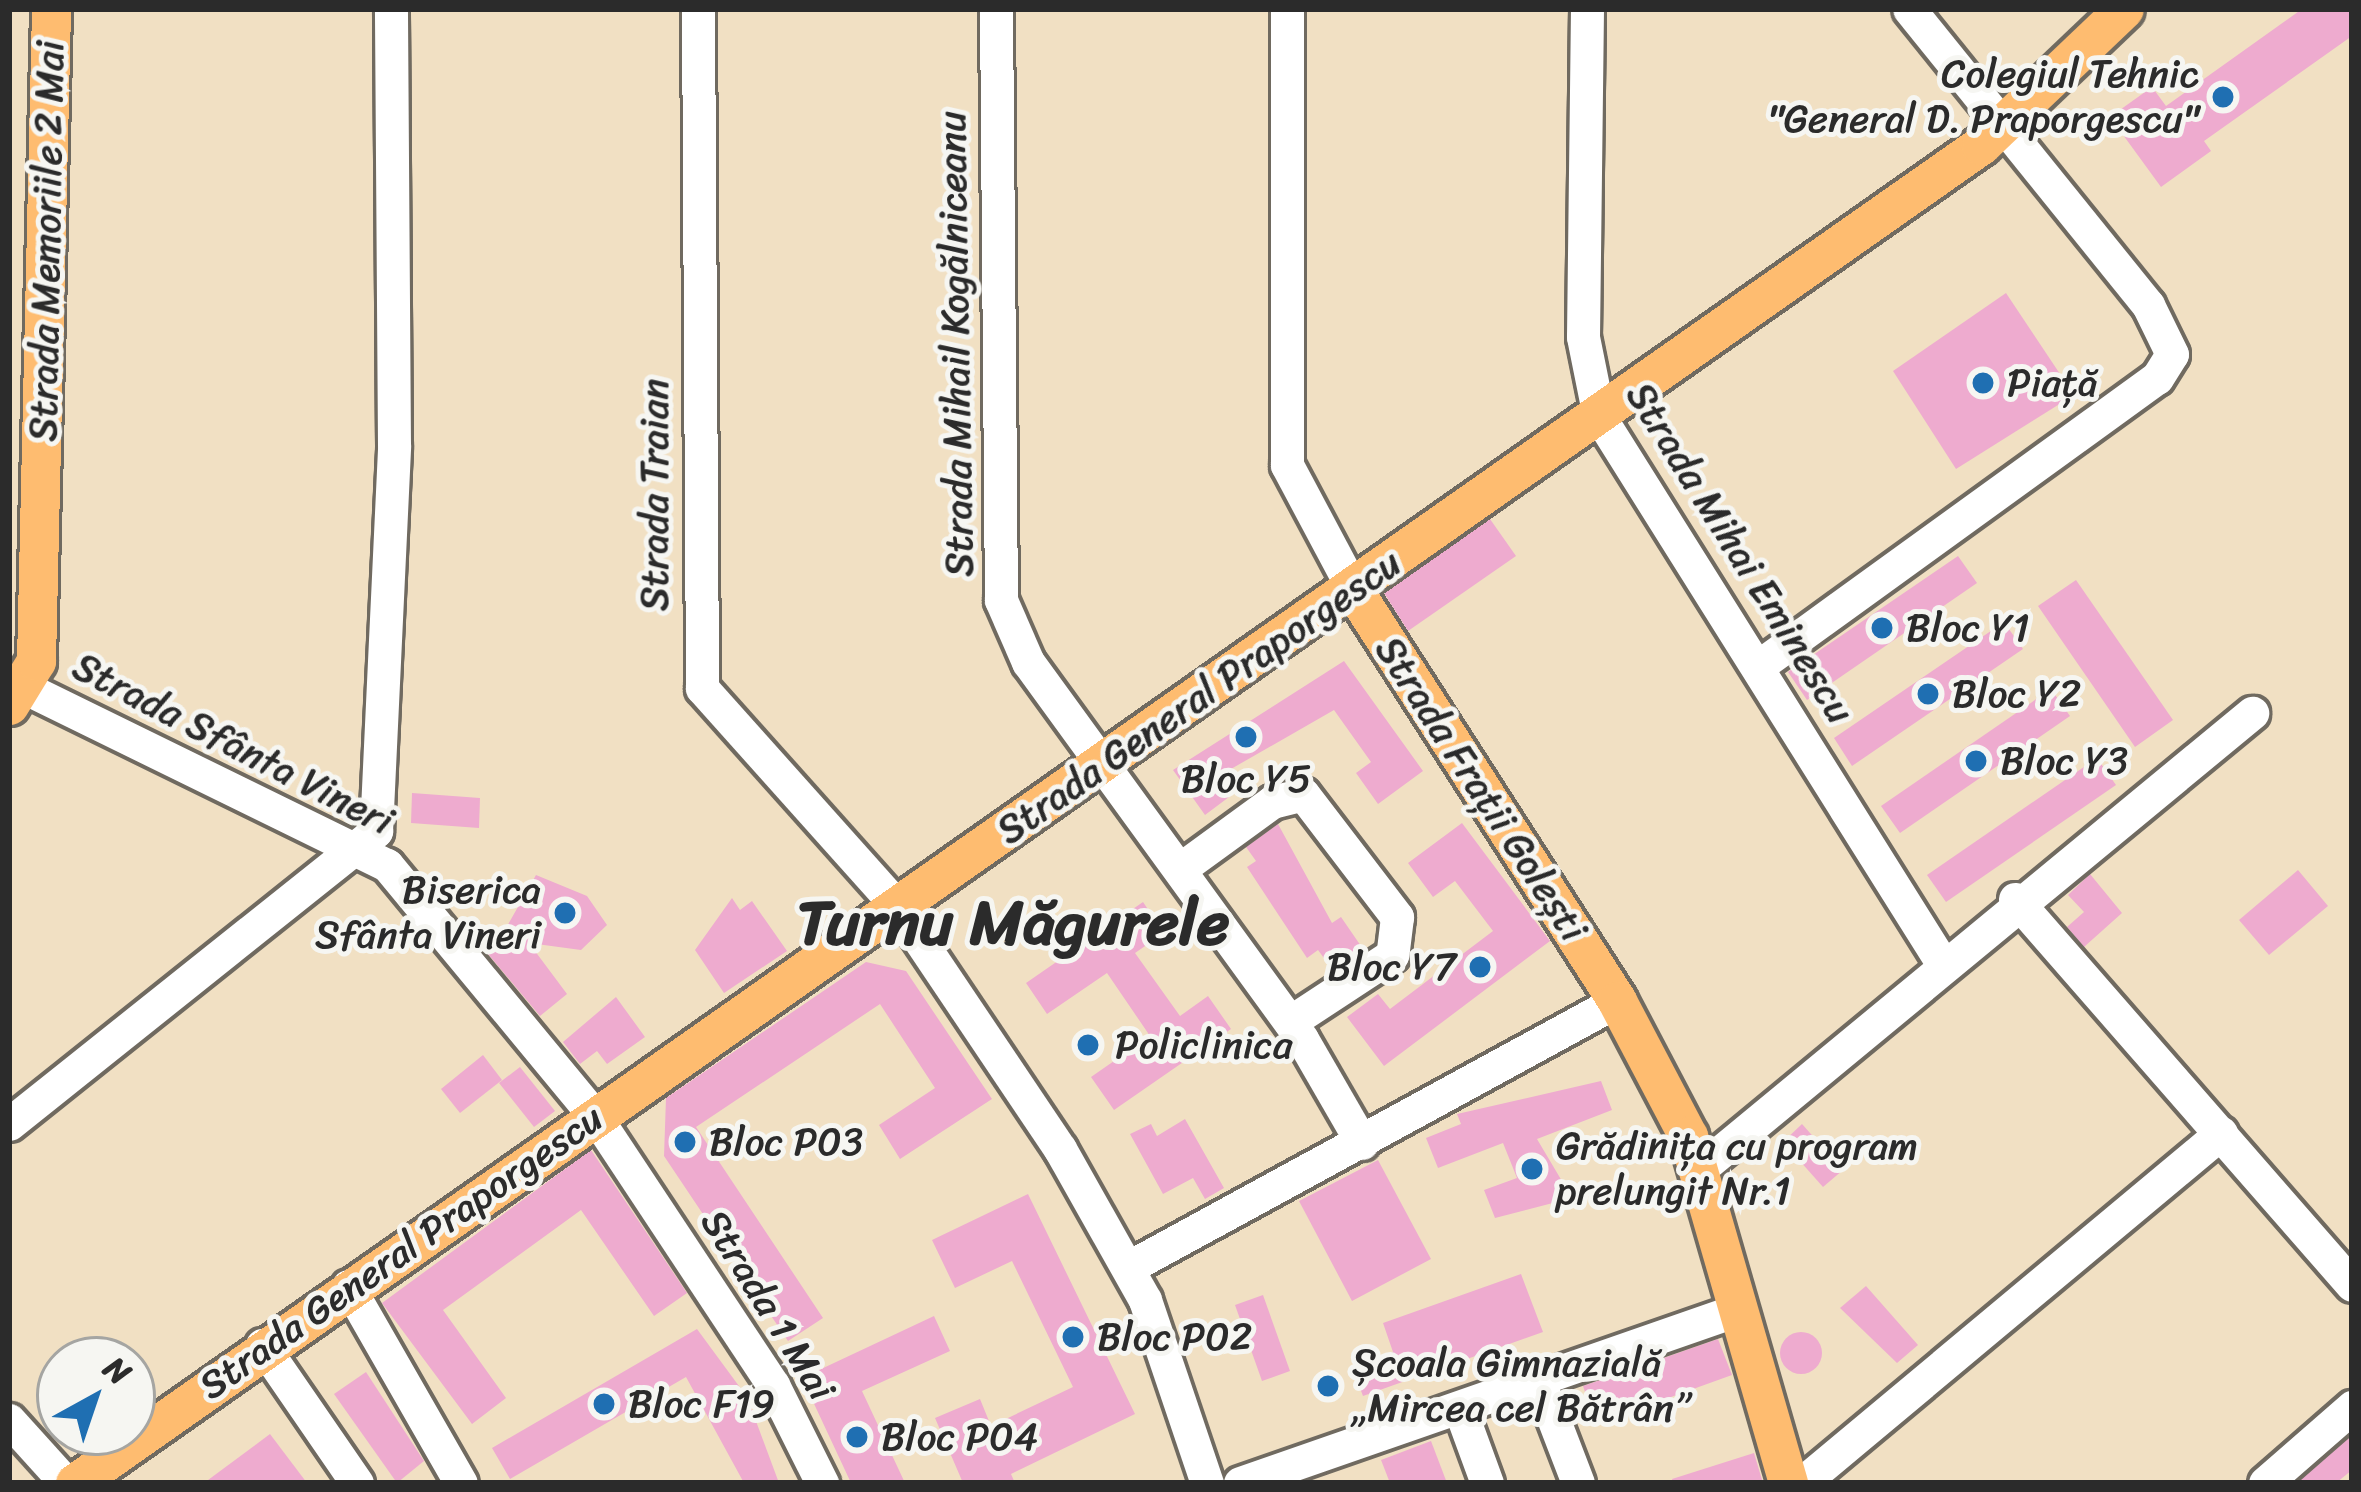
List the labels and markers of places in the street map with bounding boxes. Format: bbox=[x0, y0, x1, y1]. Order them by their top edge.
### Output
place label: Colegiul Tehnic "General D. Praporgescu" bbox=[1767, 52, 2199, 143]
marker: Colegiul Tehnic "General D. Praporgescu" bbox=[2210, 84, 2236, 110]
place label: Piață bbox=[2007, 360, 2098, 406]
marker: Piață bbox=[1970, 370, 1996, 396]
place label: Bloc Y1 bbox=[1906, 605, 2030, 651]
marker: Bloc Y1 bbox=[1869, 615, 1895, 641]
place label: Bloc Y2 bbox=[1952, 671, 2081, 717]
marker: Bloc Y2 bbox=[1915, 681, 1941, 707]
marker: Bloc Y5 bbox=[1233, 724, 1259, 750]
place label: Bloc Y3 bbox=[2000, 738, 2128, 784]
marker: Bloc Y3 bbox=[1963, 748, 1989, 774]
place label: Bloc Y5 bbox=[1181, 756, 1311, 802]
place label: Biserica Sfânta Vineri bbox=[311, 868, 541, 959]
marker: Biserica Sfânta Vineri bbox=[552, 900, 578, 926]
place label: Bloc Y7 bbox=[1327, 944, 1456, 990]
marker: Bloc Y7 bbox=[1467, 954, 1493, 980]
place label: Policlinica bbox=[1115, 1022, 1293, 1068]
marker: Policlinica bbox=[1072, 1029, 1104, 1061]
place label: Bloc P03 bbox=[709, 1119, 864, 1165]
place label: Grădinița cu program prelungit Nr.1 bbox=[1556, 1124, 1918, 1215]
marker: Bloc P03 bbox=[672, 1129, 698, 1155]
marker: Grădinița cu program prelungit Nr.1 bbox=[1519, 1156, 1545, 1182]
place label: Bloc P02 bbox=[1097, 1314, 1253, 1360]
marker: Bloc P02 bbox=[1060, 1324, 1086, 1350]
place label: Școala Gimnazială „Mircea cel Bătrân” bbox=[1352, 1341, 1689, 1432]
marker: Școala Gimnazială „Mircea cel Bătrân” bbox=[1315, 1373, 1341, 1399]
place label: Bloc F19 bbox=[628, 1381, 775, 1427]
marker: Bloc F19 bbox=[591, 1391, 617, 1417]
place label: Bloc P04 bbox=[881, 1414, 1039, 1460]
marker: Bloc P04 bbox=[844, 1424, 870, 1450]

